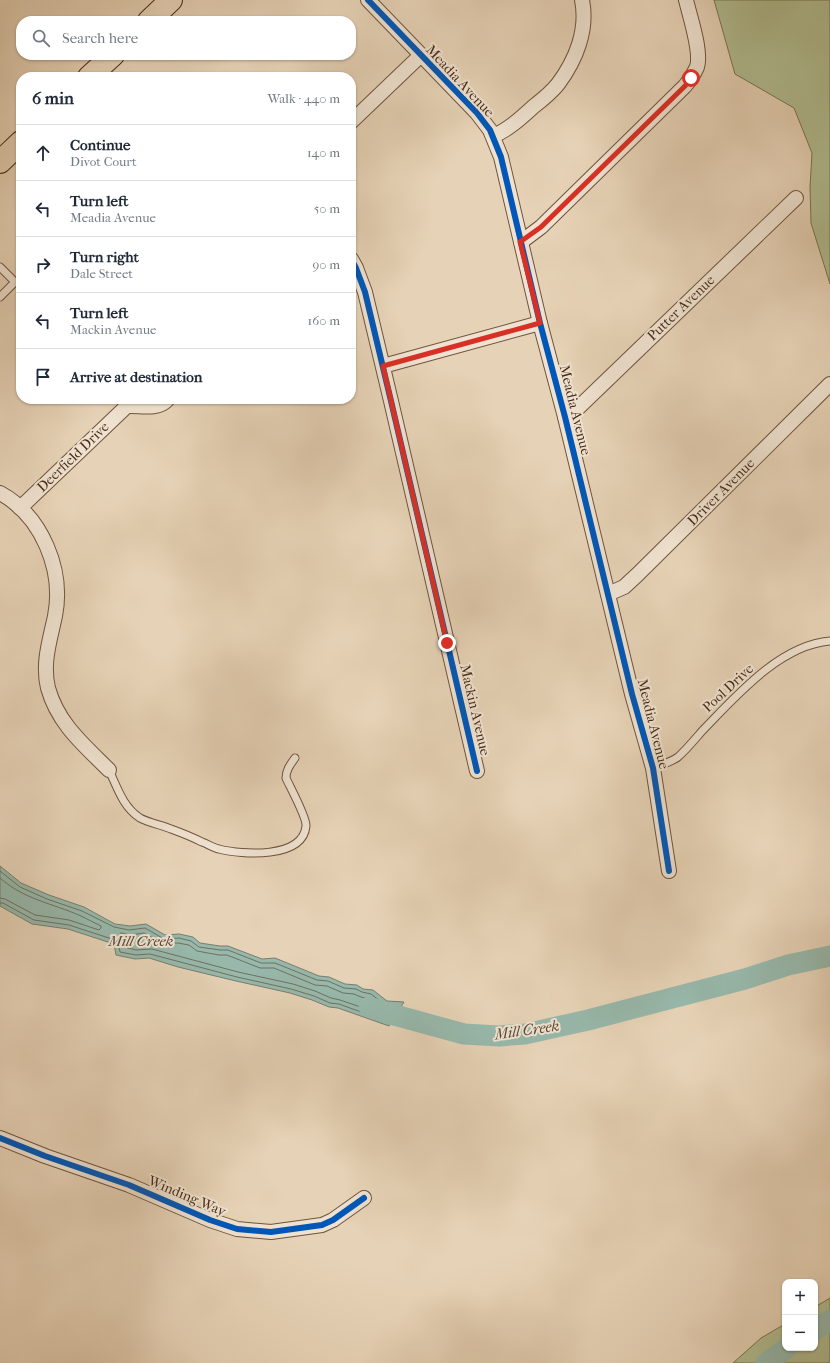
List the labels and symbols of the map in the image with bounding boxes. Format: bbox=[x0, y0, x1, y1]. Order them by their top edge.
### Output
street label: Meadia Avenue bbox=[422, 41, 498, 121]
route start bbox=[682, 69, 700, 87]
street label: Putter Avenue bbox=[644, 271, 718, 344]
street label: Meadia Avenue bbox=[556, 363, 594, 457]
street label: Deerfield Drive bbox=[33, 418, 113, 496]
street label: Driver Avenue bbox=[684, 455, 758, 529]
route end bbox=[438, 634, 456, 652]
street label: Pool Drive bbox=[699, 660, 757, 716]
street label: Mackin Avenue bbox=[456, 663, 494, 757]
street label: Meadia Avenue bbox=[634, 677, 672, 771]
water label: Mill Creek bbox=[108, 932, 174, 950]
water label: Mill Creek bbox=[493, 1017, 560, 1044]
street label: Winding Way bbox=[145, 1172, 229, 1220]

